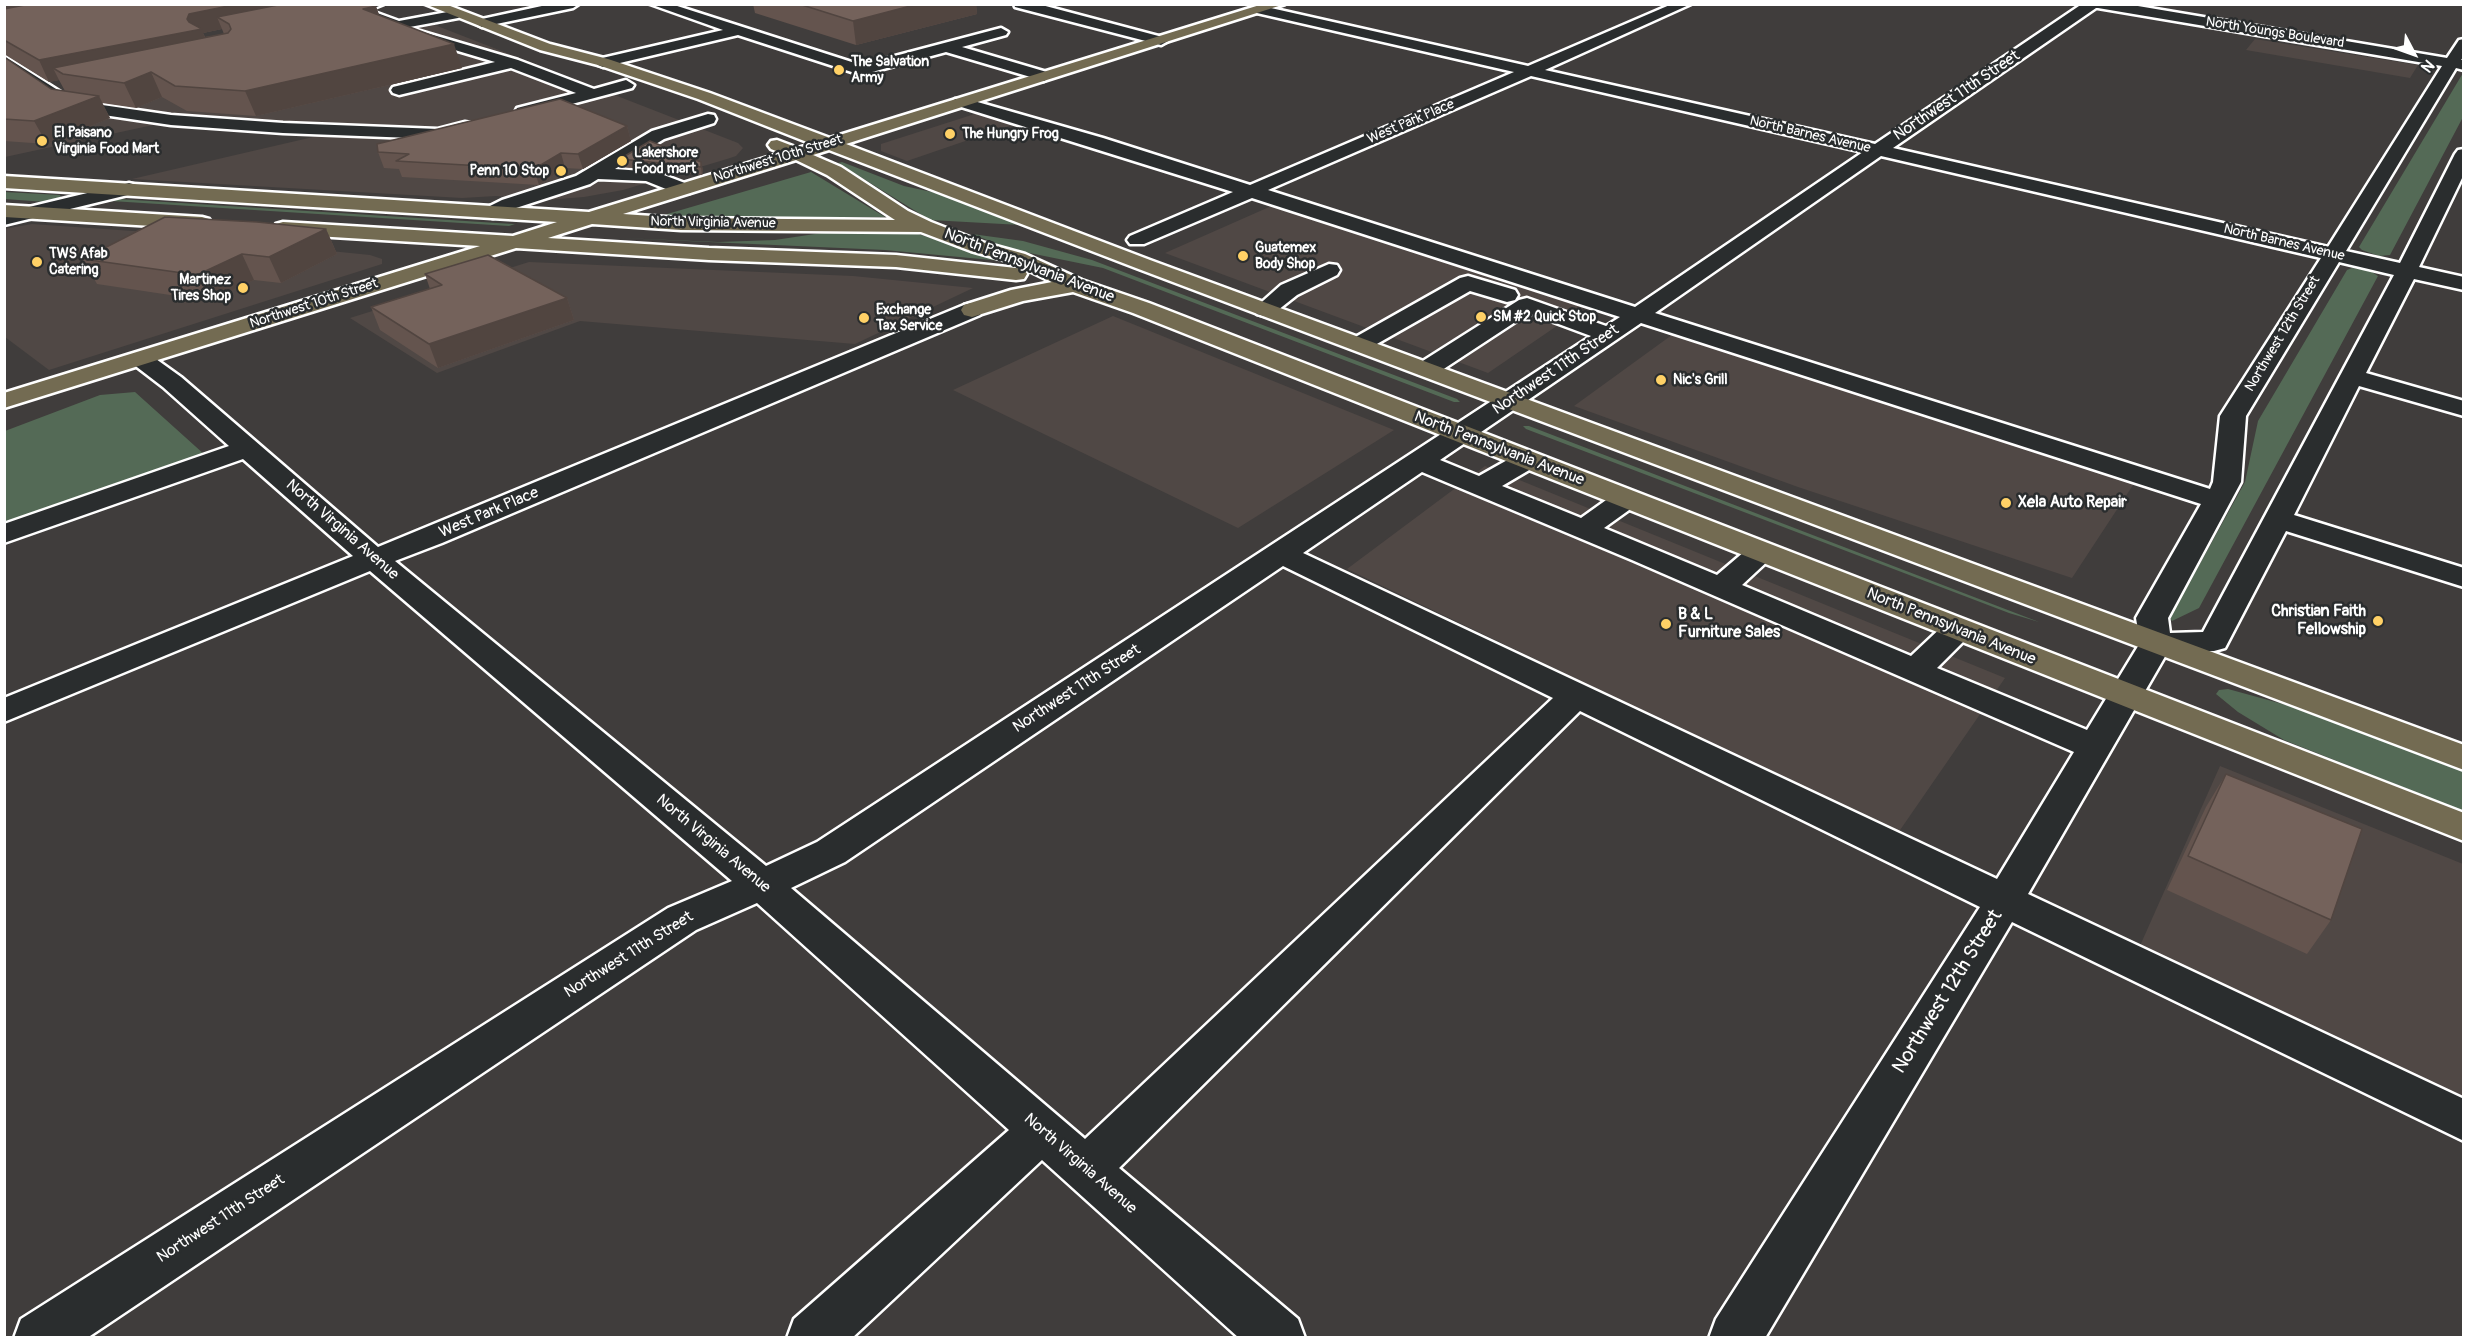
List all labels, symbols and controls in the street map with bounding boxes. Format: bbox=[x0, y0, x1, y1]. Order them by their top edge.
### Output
street label: North Youngs Boulevard bbox=[2205, 14, 2345, 52]
north arrow bbox=[2384, 24, 2444, 84]
street label: Northwest 11th Street bbox=[1890, 47, 2024, 145]
place label: The Salvation Army bbox=[851, 54, 929, 86]
text: N bbox=[2416, 55, 2439, 76]
marker: The Salvation Army bbox=[832, 63, 846, 77]
street label: West Park Place bbox=[1365, 96, 1457, 148]
street label: North Barnes Avenue bbox=[1748, 113, 1872, 157]
place label: El Paisano Virginia Food Mart bbox=[54, 125, 159, 158]
place label: The Hungry Frog bbox=[962, 126, 1059, 142]
marker: The Hungry Frog bbox=[943, 127, 957, 141]
street label: Northwest 10th Street bbox=[712, 131, 844, 187]
marker: El Paisano Virginia Food Mart bbox=[35, 134, 49, 148]
place label: Lakershore Food mart bbox=[634, 145, 698, 178]
marker: Lakershore Food mart bbox=[615, 154, 629, 168]
place label: Penn 10 Stop bbox=[470, 163, 549, 179]
marker: Penn 10 Stop bbox=[554, 164, 568, 178]
street label: North Virginia Avenue bbox=[650, 214, 776, 232]
street label: North Barnes Avenue bbox=[2222, 221, 2346, 265]
street label: North Pennsylvania Avenue bbox=[941, 225, 1117, 307]
place label: Guatemex Body Shop bbox=[1255, 240, 1316, 272]
place label: TWS Afab Catering bbox=[49, 246, 108, 278]
marker: Guatemex Body Shop bbox=[1236, 249, 1250, 263]
marker: TWS Afab Catering bbox=[30, 255, 44, 269]
place label: Martinez Tires Shop bbox=[171, 272, 231, 304]
street label: Northwest 12th Street bbox=[2242, 273, 2324, 395]
street label: Northwest 10th Street bbox=[248, 275, 380, 333]
marker: Martinez Tires Shop bbox=[236, 281, 250, 295]
place label: Exchange Tax Service bbox=[876, 302, 942, 334]
place label: SM #2 Quick Stop bbox=[1493, 309, 1596, 325]
marker: SM #2 Quick Stop bbox=[1474, 310, 1488, 324]
marker: Exchange Tax Service bbox=[857, 311, 871, 325]
street label: Northwest 11th Street bbox=[1489, 321, 1623, 419]
place label: Nic's Grill bbox=[1673, 372, 1728, 388]
marker: Nic's Grill bbox=[1654, 373, 1668, 387]
street label: North Pennsylvania Avenue bbox=[1411, 408, 1587, 490]
street label: North Virginia Avenue bbox=[282, 476, 402, 584]
street label: West Park Place bbox=[436, 483, 542, 543]
place label: Xela Auto Repair bbox=[2018, 493, 2127, 513]
marker: Xela Auto Repair bbox=[1999, 496, 2013, 510]
street label: North Pennsylvania Avenue bbox=[1864, 584, 2038, 670]
place label: Christian Faith Fellowship bbox=[2271, 602, 2366, 640]
place label: B & L Furniture Sales bbox=[1678, 605, 1780, 643]
marker: Christian Faith Fellowship bbox=[2371, 614, 2385, 628]
marker: B & L Furniture Sales bbox=[1659, 617, 1673, 631]
street label: Northwest 11th Street bbox=[1010, 641, 1144, 737]
street label: North Virginia Avenue bbox=[652, 791, 774, 897]
street label: Northwest 12th Street bbox=[1888, 906, 2008, 1078]
street label: Northwest 11th Street bbox=[561, 908, 697, 1002]
street label: North Virginia Avenue bbox=[1020, 1110, 1140, 1218]
street label: Northwest 11th Street bbox=[154, 1171, 288, 1267]

